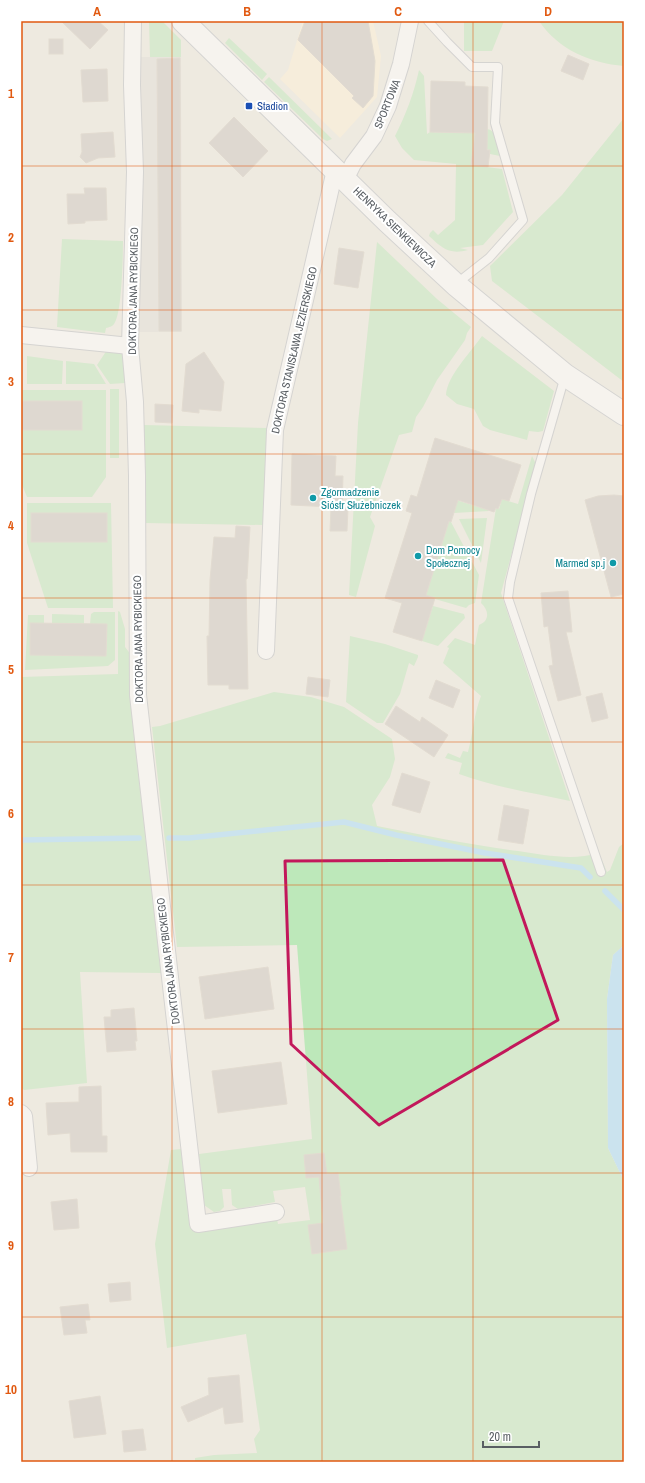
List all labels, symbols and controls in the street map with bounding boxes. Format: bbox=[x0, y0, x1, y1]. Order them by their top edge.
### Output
text: A bbox=[93, 3, 101, 20]
text: B bbox=[243, 3, 251, 20]
text: C bbox=[394, 3, 402, 20]
text: D bbox=[544, 3, 552, 20]
street label: SPORTOWA bbox=[371, 76, 404, 131]
text: 1 bbox=[8, 85, 14, 102]
place label: Stadion bbox=[257, 99, 288, 113]
marker: Stadion bbox=[244, 101, 254, 111]
street label: HENRYKA SIENKIEWICZA bbox=[351, 184, 440, 271]
street label: DOKTORA JANA RYBICKIEGO bbox=[125, 227, 141, 355]
text: 2 bbox=[8, 229, 14, 246]
street label: DOKTORA STANISŁAWA JEZIERSKIEGO bbox=[268, 265, 320, 435]
text: 3 bbox=[8, 373, 14, 390]
place label: Zgormadzenie Sióstr Służebniczek bbox=[321, 485, 401, 512]
marker: Zgormadzenie Sióstr Służebniczek bbox=[308, 493, 318, 503]
text: 4 bbox=[8, 517, 14, 534]
place label: Dom Pomocy Społecznej bbox=[426, 543, 481, 570]
marker: Dom Pomocy Społecznej bbox=[413, 551, 423, 561]
place label: Marmed sp.j bbox=[555, 556, 605, 570]
marker: Marmed sp.j bbox=[608, 558, 618, 568]
street label: DOKTORA JANA RYBICKIEGO bbox=[130, 575, 146, 703]
text: 5 bbox=[8, 661, 14, 678]
text: 6 bbox=[8, 805, 14, 822]
street label: DOKTORA JANA RYBICKIEGO bbox=[153, 897, 183, 1025]
text: 7 bbox=[8, 949, 14, 966]
text: 8 bbox=[8, 1093, 14, 1110]
text: 9 bbox=[8, 1237, 14, 1254]
text: 10 bbox=[5, 1381, 17, 1398]
scale bar bbox=[483, 1423, 539, 1449]
text: 20 m bbox=[489, 1429, 511, 1445]

